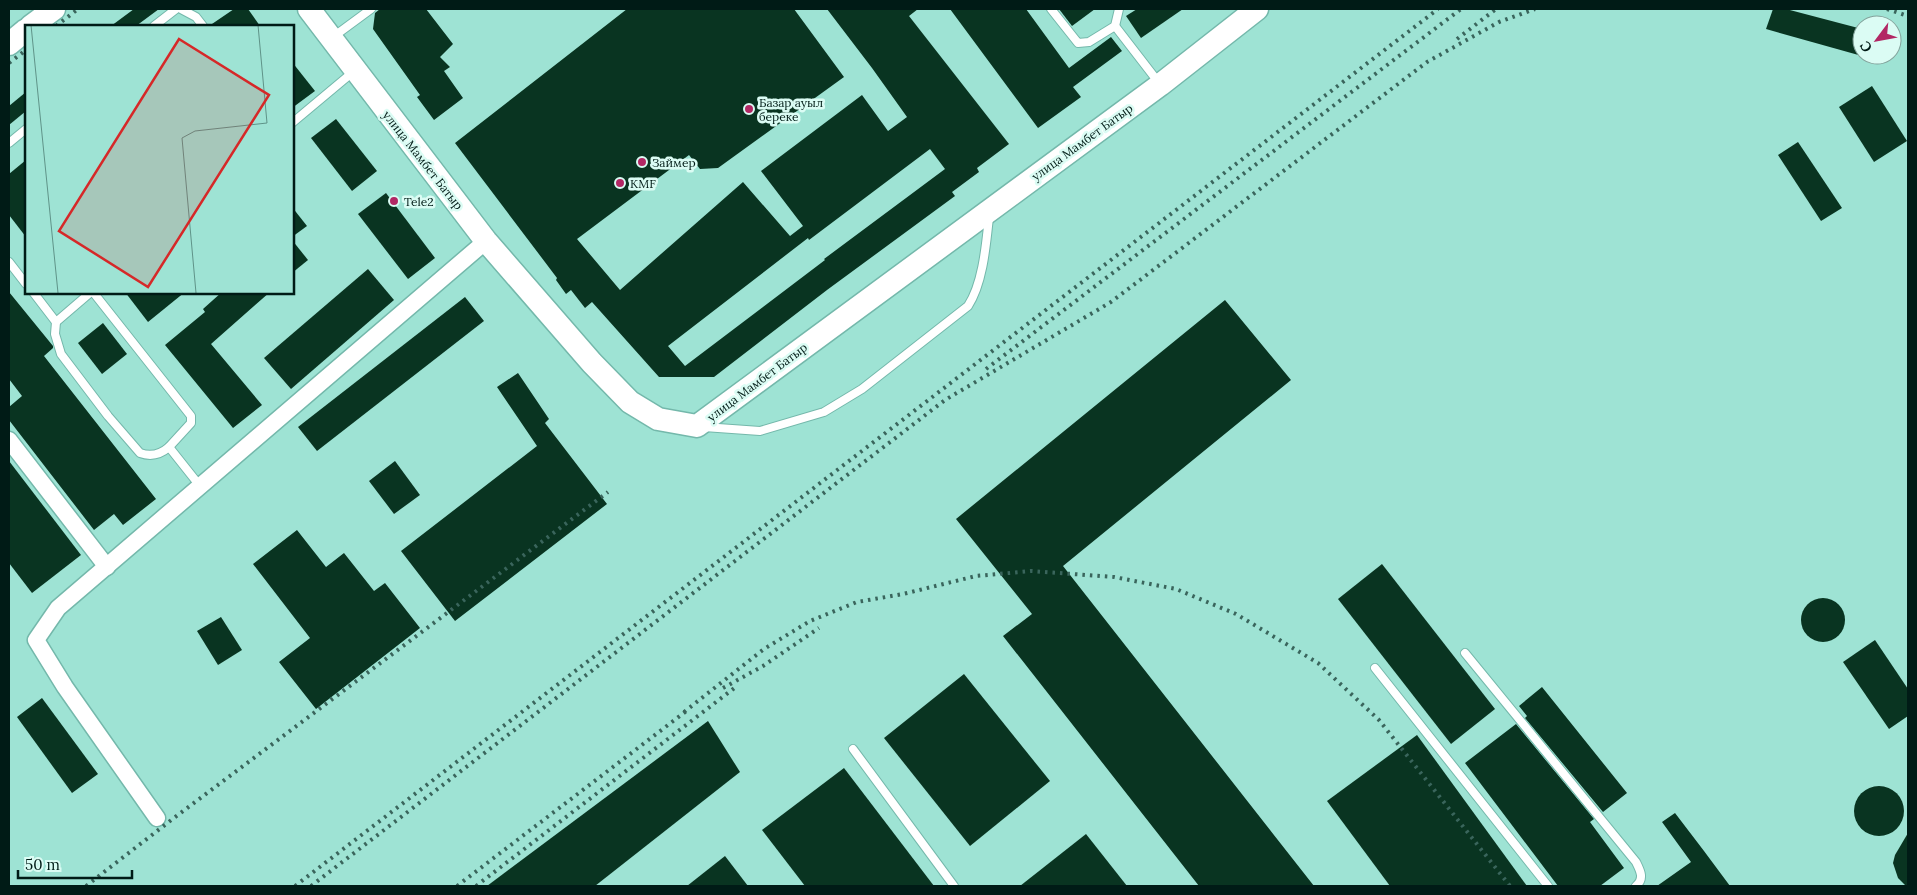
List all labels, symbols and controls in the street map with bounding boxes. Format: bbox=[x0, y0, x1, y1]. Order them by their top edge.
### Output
north arrow bbox=[1852, 15, 1902, 65]
inset map bbox=[25, 25, 294, 294]
text: С bbox=[1856, 38, 1876, 56]
place label: Базар ауыл береке bbox=[759, 95, 823, 124]
street label: улица Мамбет Батыр bbox=[1028, 100, 1136, 184]
marker: Базар ауыл береке bbox=[743, 103, 755, 115]
street label: улица Мамбет Батыр bbox=[380, 107, 466, 213]
place label: Займер bbox=[652, 155, 696, 170]
marker: Займер bbox=[636, 156, 648, 168]
place label: KMF bbox=[630, 176, 656, 191]
marker: KMF bbox=[614, 177, 626, 189]
place label: Tele2 bbox=[404, 194, 434, 209]
marker: Tele2 bbox=[388, 195, 400, 207]
street label: улица Мамбет Батыр bbox=[704, 339, 810, 425]
scale bar bbox=[18, 848, 131, 880]
text: 50 m bbox=[25, 855, 60, 874]

